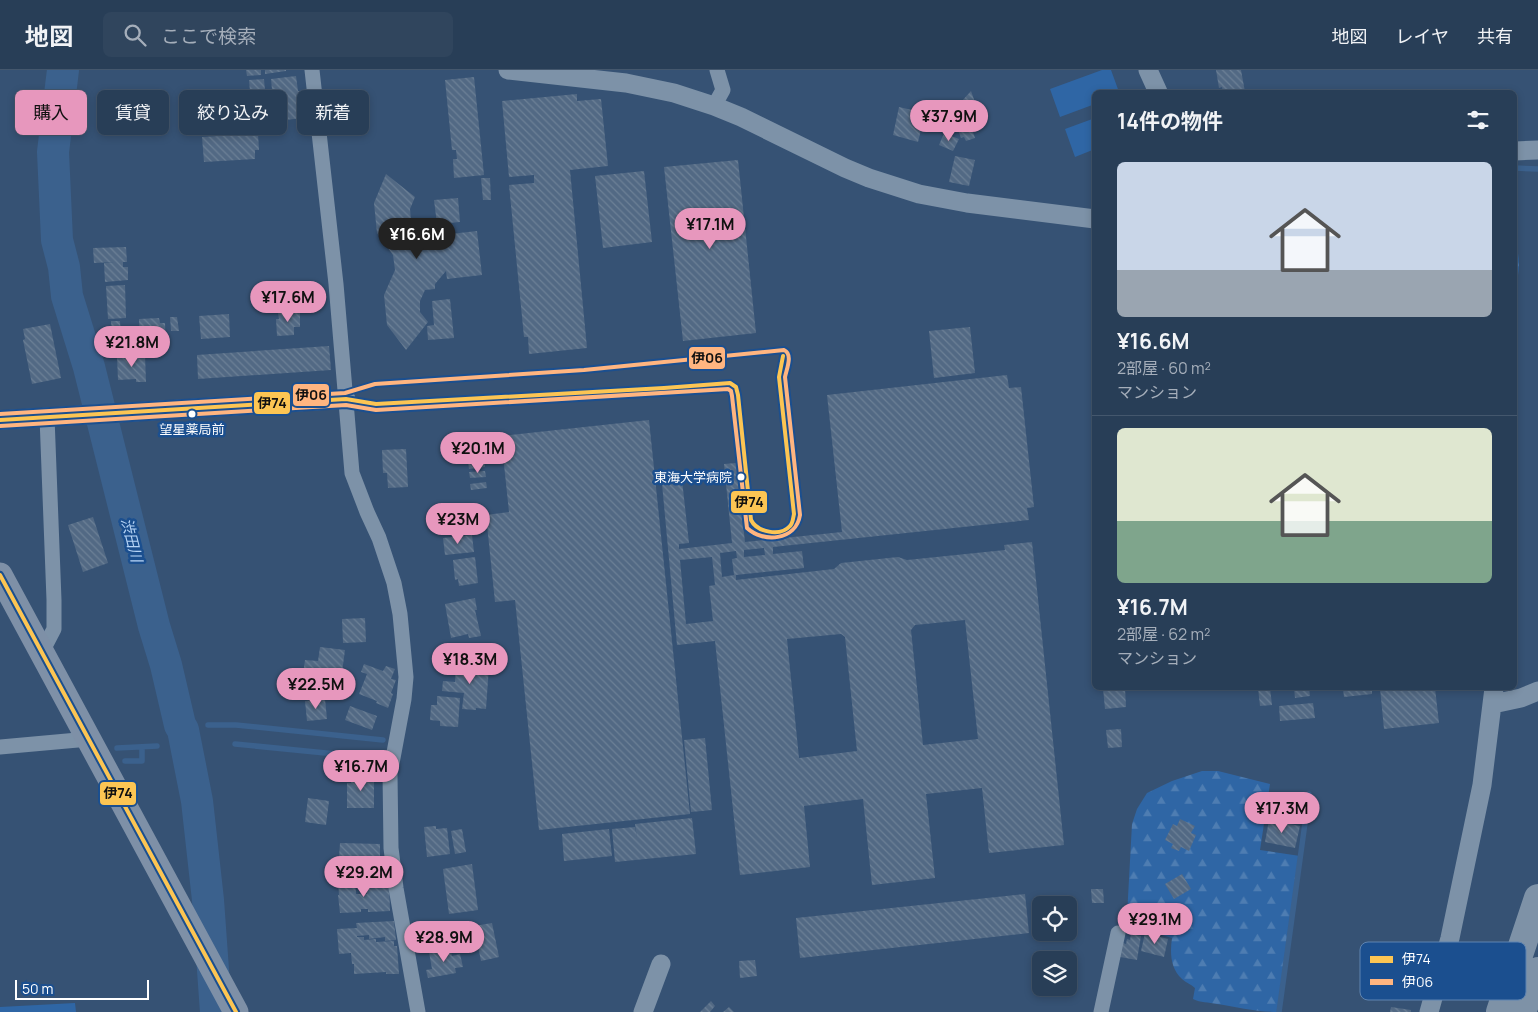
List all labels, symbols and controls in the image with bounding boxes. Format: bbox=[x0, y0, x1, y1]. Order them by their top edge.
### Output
search box bbox=[103, 12, 453, 57]
text: 地図 bbox=[25, 19, 73, 52]
icon: search bbox=[121, 21, 149, 49]
text: ここで検索 bbox=[161, 23, 256, 49]
text: 地図 bbox=[1332, 24, 1368, 48]
text: レイヤ bbox=[1396, 24, 1449, 48]
text: 共有 bbox=[1477, 24, 1513, 48]
chip: 購入 bbox=[15, 90, 87, 135]
chip: 賃貸 bbox=[97, 90, 169, 135]
chip: 絞り込み bbox=[179, 90, 287, 135]
chip: 新着 bbox=[297, 90, 369, 135]
pin: ¥37.9M bbox=[908, 100, 990, 142]
text: ¥37.9M bbox=[921, 105, 977, 127]
icon: filters bbox=[1464, 106, 1492, 134]
text: 14件の物件 bbox=[1117, 107, 1223, 135]
icon: home bbox=[1260, 195, 1350, 285]
pin: ¥17.1M bbox=[669, 208, 751, 250]
text: ¥17.1M bbox=[686, 213, 734, 235]
pin: ¥16.6M bbox=[376, 218, 458, 260]
text: ¥16.6M bbox=[389, 223, 445, 245]
pin: ¥17.6M bbox=[247, 280, 329, 323]
text: ¥17.6M bbox=[261, 286, 315, 308]
pin: ¥21.8M bbox=[91, 326, 173, 368]
text: ¥16.6M bbox=[1117, 327, 1189, 355]
text: ¥21.8M bbox=[105, 331, 159, 353]
line badge: 伊06 bbox=[688, 346, 726, 370]
text: 伊06 bbox=[691, 348, 723, 367]
text: 2部屋 · 60 m² bbox=[1117, 357, 1211, 379]
text: マンション bbox=[1117, 381, 1197, 403]
line badge: 伊06 bbox=[292, 383, 330, 407]
text: 伊06 bbox=[295, 385, 327, 404]
line badge: 伊74 bbox=[253, 391, 291, 415]
text: 伊74 bbox=[257, 393, 287, 412]
marker: 望星薬局前 bbox=[187, 409, 197, 419]
place label: 望星薬局前 bbox=[159, 420, 225, 438]
pin: ¥20.1M bbox=[437, 432, 519, 474]
text: ¥20.1M bbox=[451, 437, 505, 459]
icon: home bbox=[1260, 460, 1350, 550]
place label: 東海大学病院 bbox=[654, 468, 732, 486]
marker: 東海大学病院 bbox=[736, 472, 746, 482]
line badge: 伊74 bbox=[730, 490, 768, 514]
text: 伊74 bbox=[734, 492, 764, 511]
pin: ¥23M bbox=[428, 502, 488, 545]
text: ¥23M bbox=[437, 508, 479, 530]
water label: 渋田川 bbox=[116, 516, 148, 566]
text: ¥16.7M bbox=[1117, 593, 1188, 621]
text: 2部屋 · 62 m² bbox=[1117, 623, 1210, 645]
pin: ¥18.3M bbox=[429, 642, 511, 685]
text: マンション bbox=[1117, 647, 1197, 669]
text: ¥18.3M bbox=[443, 648, 497, 670]
pin: ¥22.5M bbox=[275, 668, 357, 710]
text: ¥22.5M bbox=[288, 673, 344, 695]
pin: ¥16.7M bbox=[320, 750, 402, 792]
text: ¥16.7M bbox=[334, 755, 388, 777]
line badge: 伊74 bbox=[99, 781, 137, 806]
text: 伊74 bbox=[103, 783, 133, 802]
pin: ¥17.3M bbox=[1241, 792, 1323, 834]
text: ¥17.3M bbox=[1256, 797, 1308, 819]
pin: ¥29.2M bbox=[323, 856, 405, 898]
text: ¥29.2M bbox=[335, 861, 393, 883]
map controls bbox=[1032, 896, 1077, 996]
button: locate bbox=[1032, 896, 1077, 941]
pin: ¥29.1M bbox=[1114, 902, 1196, 945]
text: ¥29.1M bbox=[1129, 908, 1181, 930]
pin: ¥28.9M bbox=[403, 920, 485, 963]
text: ¥28.9M bbox=[415, 926, 473, 948]
legend bbox=[1360, 942, 1526, 1000]
text: 伊74 bbox=[1402, 949, 1431, 968]
button: layers bbox=[1032, 951, 1077, 996]
text: 伊06 bbox=[1402, 972, 1433, 991]
scale bar bbox=[15, 977, 149, 1000]
text: 50 m bbox=[22, 979, 53, 998]

